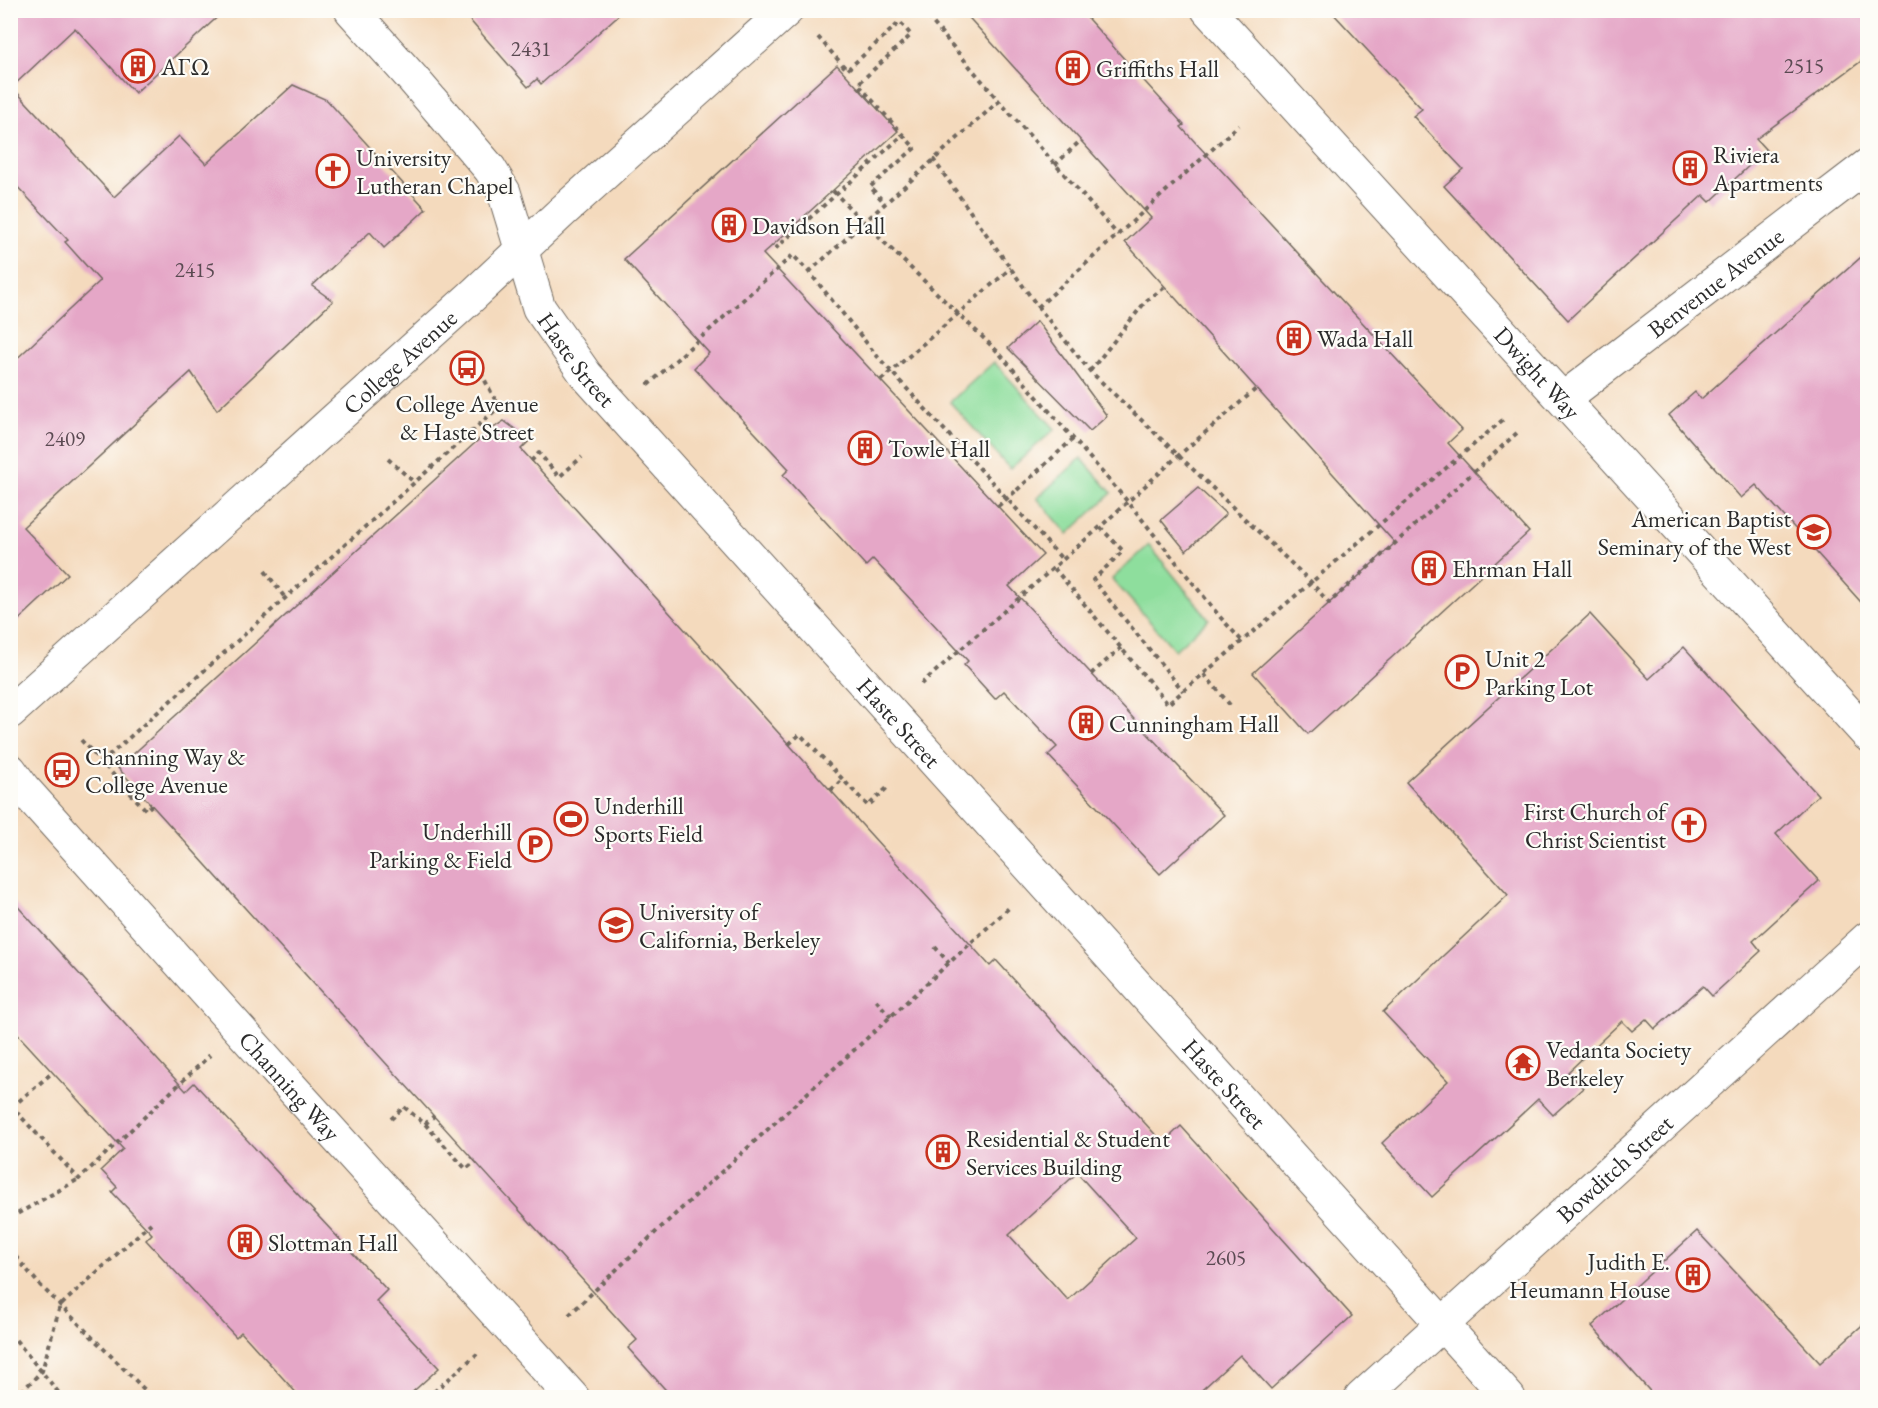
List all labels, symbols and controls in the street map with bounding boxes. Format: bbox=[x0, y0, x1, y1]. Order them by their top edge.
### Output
house number: 2431 bbox=[511, 35, 551, 62]
building icon: ΑΓΩ bbox=[120, 48, 156, 84]
building icon: Griffiths Hall bbox=[1055, 50, 1091, 86]
place label: ΑΓΩ bbox=[160, 51, 210, 82]
house number: 2515 bbox=[1784, 52, 1824, 79]
place label: Griffiths Hall bbox=[1096, 53, 1219, 84]
place label: Riviera Apartments bbox=[1712, 139, 1823, 198]
place label: University Lutheran Chapel bbox=[356, 142, 514, 201]
building icon: Riviera Apartments bbox=[1672, 150, 1708, 186]
church icon: University Lutheran Chapel bbox=[315, 153, 351, 189]
building icon: Davidson Hall bbox=[711, 207, 747, 243]
place label: Davidson Hall bbox=[752, 210, 886, 241]
street label: Benvenue Avenue bbox=[1641, 220, 1790, 344]
house number: 2415 bbox=[175, 256, 215, 283]
street label: College Avenue bbox=[336, 302, 463, 421]
street label: Haste Street bbox=[531, 306, 623, 414]
street label: Dwight Way bbox=[1488, 319, 1588, 426]
building icon: Wada Hall bbox=[1276, 320, 1312, 356]
place label: Wada Hall bbox=[1317, 323, 1413, 354]
bus stop icon: College Avenue & Haste Street bbox=[449, 350, 485, 386]
place label: College Avenue & Haste Street bbox=[396, 388, 538, 447]
house number: 2409 bbox=[45, 425, 85, 452]
building icon: Towle Hall bbox=[847, 430, 883, 466]
place label: Towle Hall bbox=[888, 433, 990, 464]
place label: American Baptist Seminary of the West bbox=[1598, 503, 1791, 562]
school or university icon: American Baptist Seminary of the West bbox=[1796, 514, 1832, 550]
building icon: Ehrman Hall bbox=[1411, 550, 1447, 586]
place label: Ehrman Hall bbox=[1452, 553, 1572, 584]
place label: Unit 2 Parking Lot bbox=[1485, 643, 1594, 702]
parking icon: Unit 2 Parking Lot bbox=[1444, 654, 1480, 690]
street label: Haste Street bbox=[851, 671, 949, 774]
building icon: Cunningham Hall bbox=[1068, 705, 1104, 741]
place label: Cunningham Hall bbox=[1109, 708, 1279, 739]
place label: Channing Way & College Avenue bbox=[85, 741, 246, 800]
bus stop icon: Channing Way & College Avenue bbox=[44, 752, 80, 788]
place label: Underhill Sports Field bbox=[594, 790, 704, 849]
place label: First Church of Christ Scientist bbox=[1523, 796, 1669, 855]
sports icon: Underhill Sports Field bbox=[553, 801, 589, 837]
church icon: First Church of Christ Scientist bbox=[1671, 807, 1707, 843]
place label: Underhill Parking & Field bbox=[369, 816, 513, 875]
parking icon: Underhill Parking & Field bbox=[517, 827, 553, 863]
place label: University of California, Berkeley bbox=[639, 896, 821, 955]
school or university icon: University of California, Berkeley bbox=[598, 907, 634, 943]
street label: Channing Way bbox=[232, 1024, 348, 1147]
street label: Haste Street bbox=[1176, 1031, 1274, 1135]
place label: Vedanta Society Berkeley bbox=[1546, 1034, 1692, 1093]
temple icon: Vedanta Society Berkeley bbox=[1505, 1045, 1541, 1081]
street label: Bowditch Street bbox=[1549, 1107, 1679, 1229]
place label: Residential & Student Services Building bbox=[966, 1123, 1170, 1182]
building icon: Residential & Student Services Building bbox=[925, 1134, 961, 1170]
building icon: Slottman Hall bbox=[227, 1224, 263, 1260]
place label: Slottman Hall bbox=[268, 1227, 398, 1258]
house number: 2605 bbox=[1206, 1244, 1246, 1271]
place label: Judith E. Heumann House bbox=[1509, 1246, 1670, 1305]
building icon: Judith E. Heumann House bbox=[1675, 1257, 1711, 1293]

